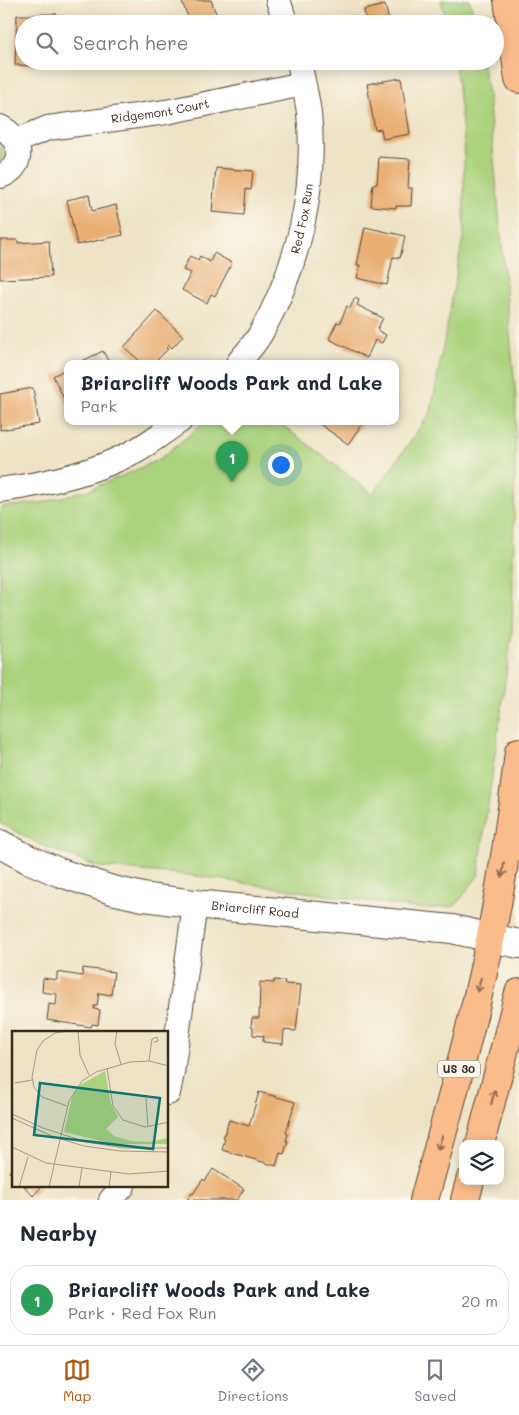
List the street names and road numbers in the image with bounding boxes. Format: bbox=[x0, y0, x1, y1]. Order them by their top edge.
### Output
street label: Ridgemont Court bbox=[110, 94, 211, 126]
street label: Red Fox Run bbox=[286, 183, 316, 256]
street label: Briarcliff Road bbox=[211, 897, 300, 921]
road number: US 30 bbox=[438, 1060, 480, 1078]

